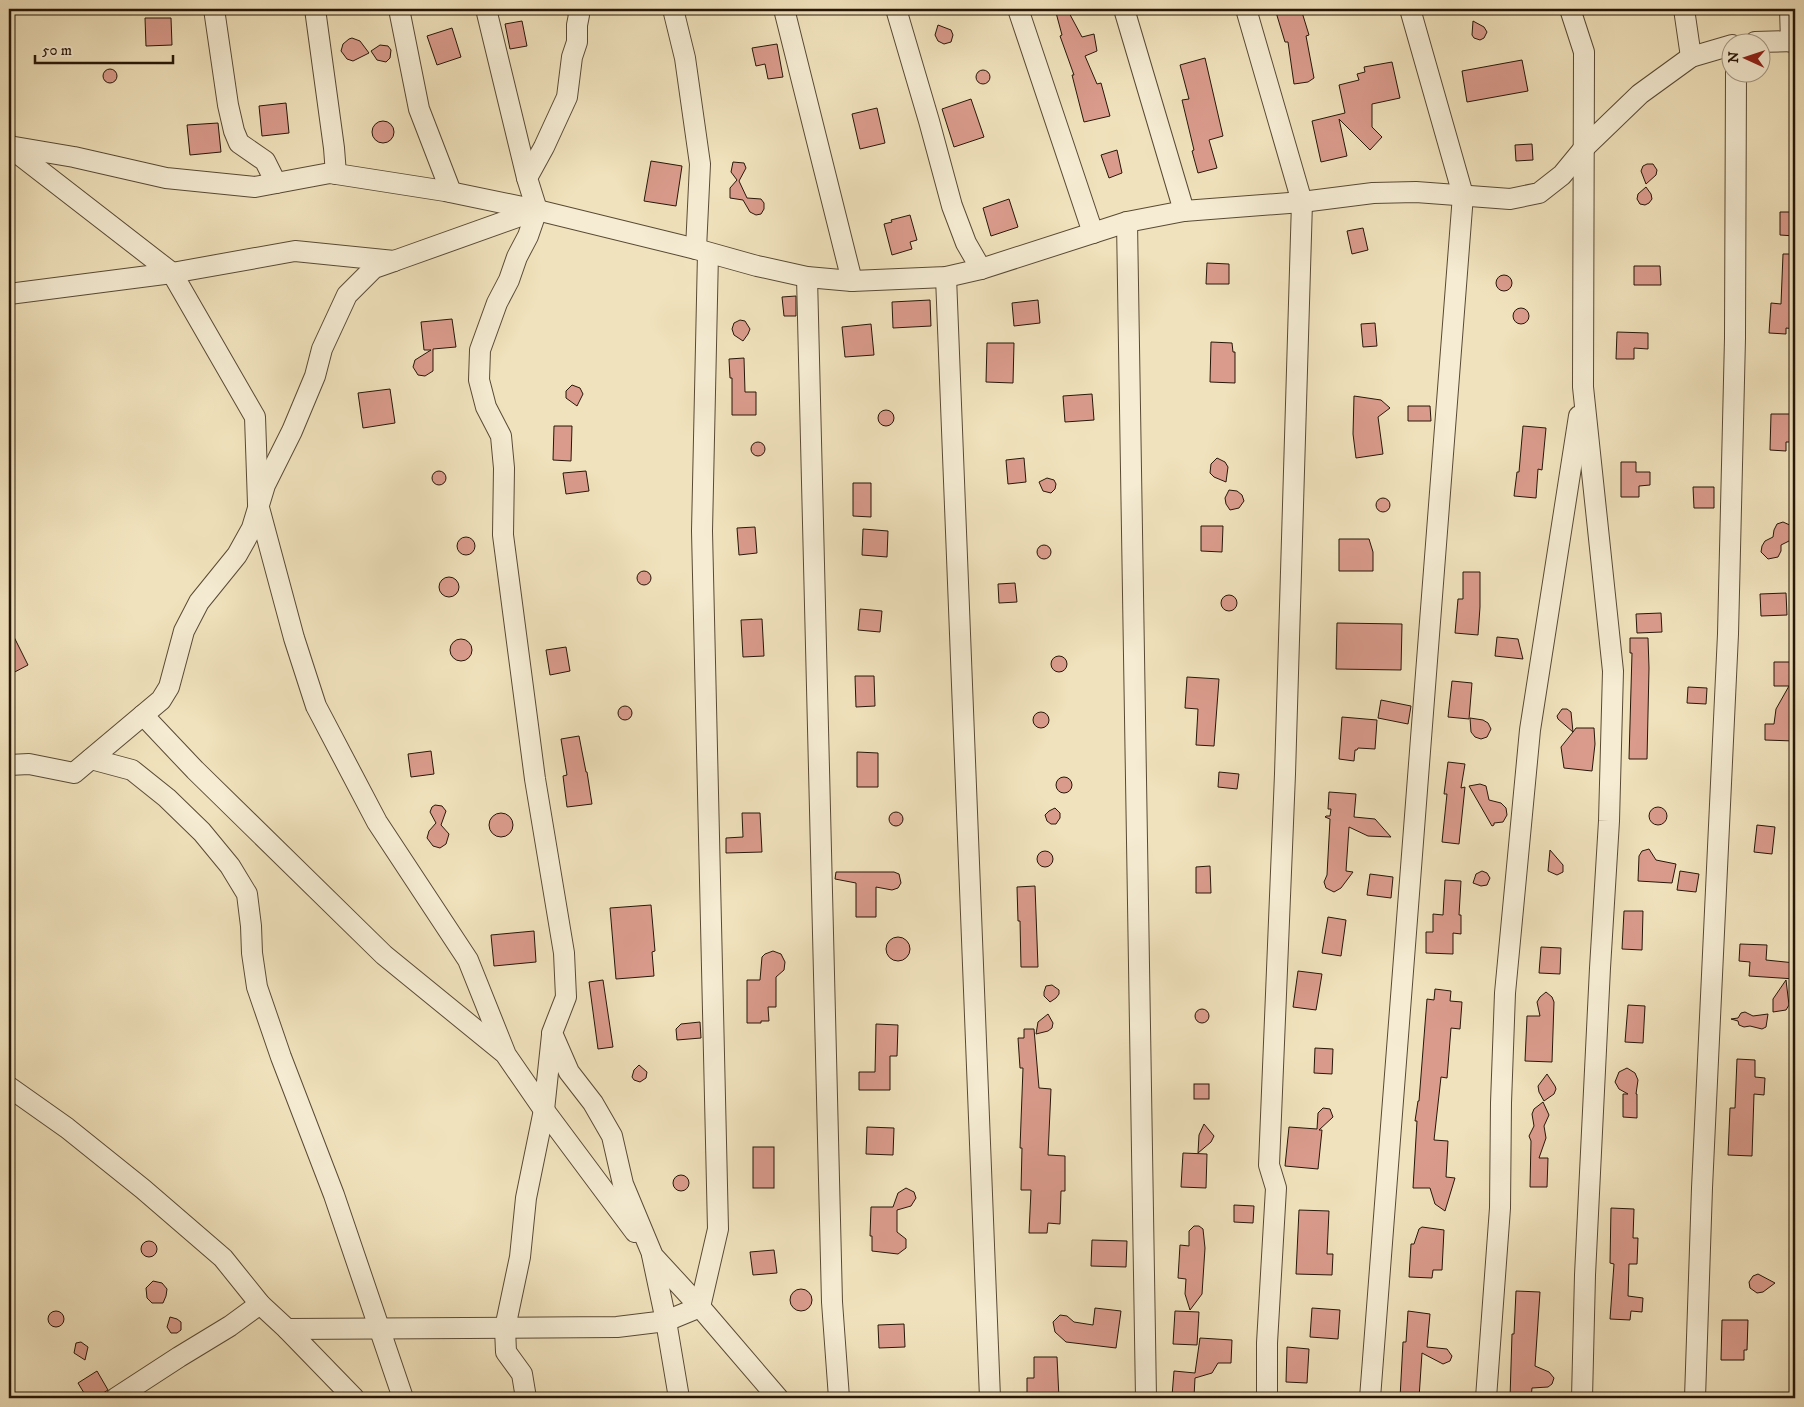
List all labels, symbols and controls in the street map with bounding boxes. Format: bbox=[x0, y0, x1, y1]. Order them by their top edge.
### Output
scale bar bbox=[35, 32, 172, 64]
north arrow bbox=[1722, 32, 1772, 82]
text: 50 m bbox=[42, 41, 72, 60]
text: N bbox=[1725, 51, 1743, 64]

